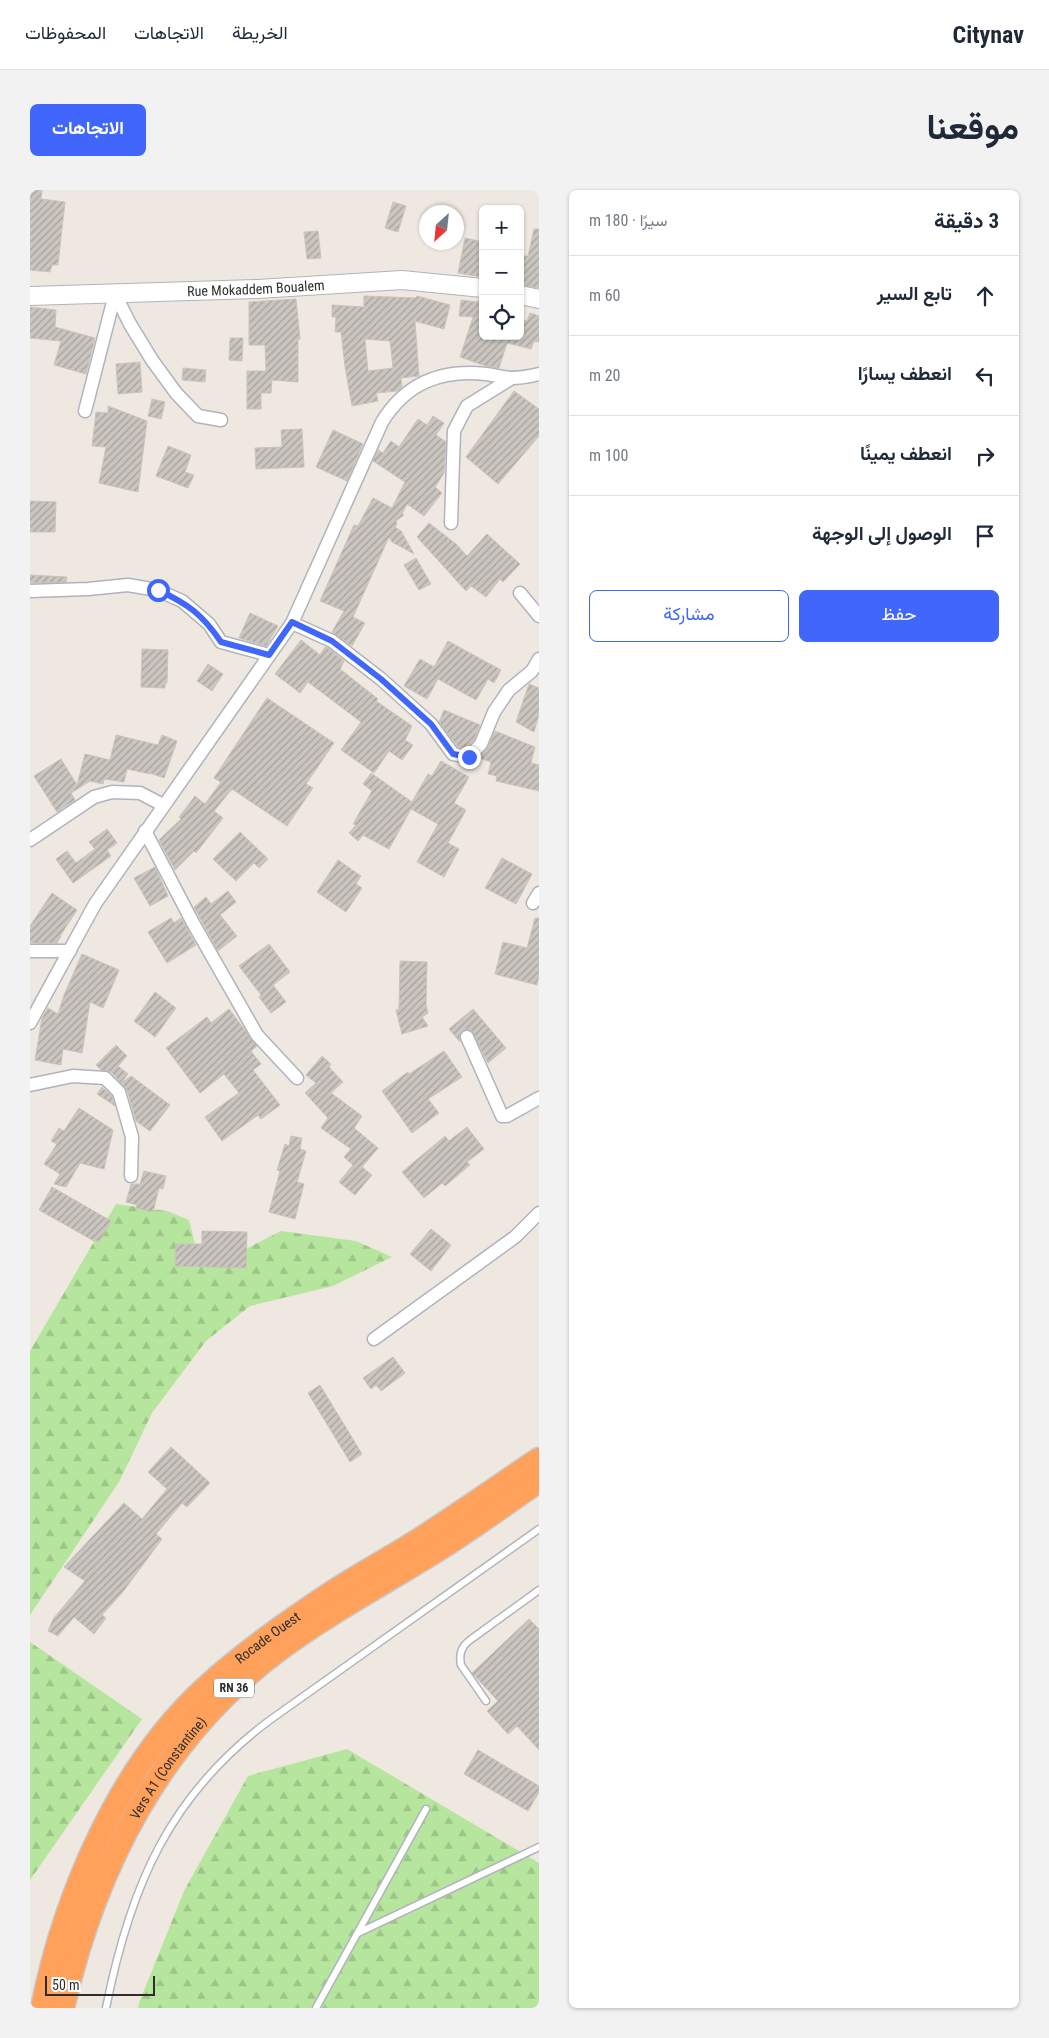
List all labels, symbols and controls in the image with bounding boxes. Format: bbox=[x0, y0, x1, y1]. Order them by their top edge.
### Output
text: Citynav bbox=[953, 21, 1024, 49]
text: المحفوظات bbox=[25, 22, 106, 43]
text: الاتجاهات bbox=[134, 22, 204, 43]
text: الخريطة bbox=[232, 22, 288, 43]
button: الاتجاهات bbox=[30, 104, 146, 156]
text: موقعنا bbox=[926, 107, 1019, 148]
north arrow bbox=[419, 205, 464, 250]
map controls bbox=[479, 205, 524, 340]
button: + bbox=[479, 205, 524, 250]
text: 3 دقيقة bbox=[934, 209, 999, 233]
text: سيرًا · 180 m bbox=[589, 211, 667, 230]
button: − bbox=[479, 250, 524, 295]
street label: Rue Mokaddem Boualem bbox=[187, 277, 325, 299]
text: تابع السير bbox=[877, 282, 952, 305]
icon: ahead bbox=[971, 282, 999, 310]
text: 60 m bbox=[589, 286, 621, 305]
button: locate bbox=[479, 295, 524, 340]
text: انعطف يسارًا bbox=[858, 362, 952, 385]
icon: left bbox=[971, 362, 999, 390]
text: 20 m bbox=[589, 366, 621, 385]
text: انعطف يمينًا bbox=[860, 442, 952, 465]
icon: right bbox=[971, 442, 999, 470]
text: 100 m bbox=[589, 446, 628, 465]
text: الوصول إلى الوجهة bbox=[812, 522, 952, 545]
icon: arrive bbox=[971, 522, 999, 550]
route start bbox=[147, 579, 170, 602]
button: مشاركة bbox=[589, 590, 789, 642]
button: حفظ bbox=[799, 590, 999, 642]
route end bbox=[458, 746, 481, 769]
street label: Rocade Ouest bbox=[232, 1608, 303, 1667]
road number: RN 36 bbox=[214, 1679, 254, 1698]
street label: Vers A1 (Constantine) bbox=[127, 1714, 210, 1822]
scale bar bbox=[45, 1973, 155, 1996]
text: 50 m bbox=[52, 1977, 80, 1993]

